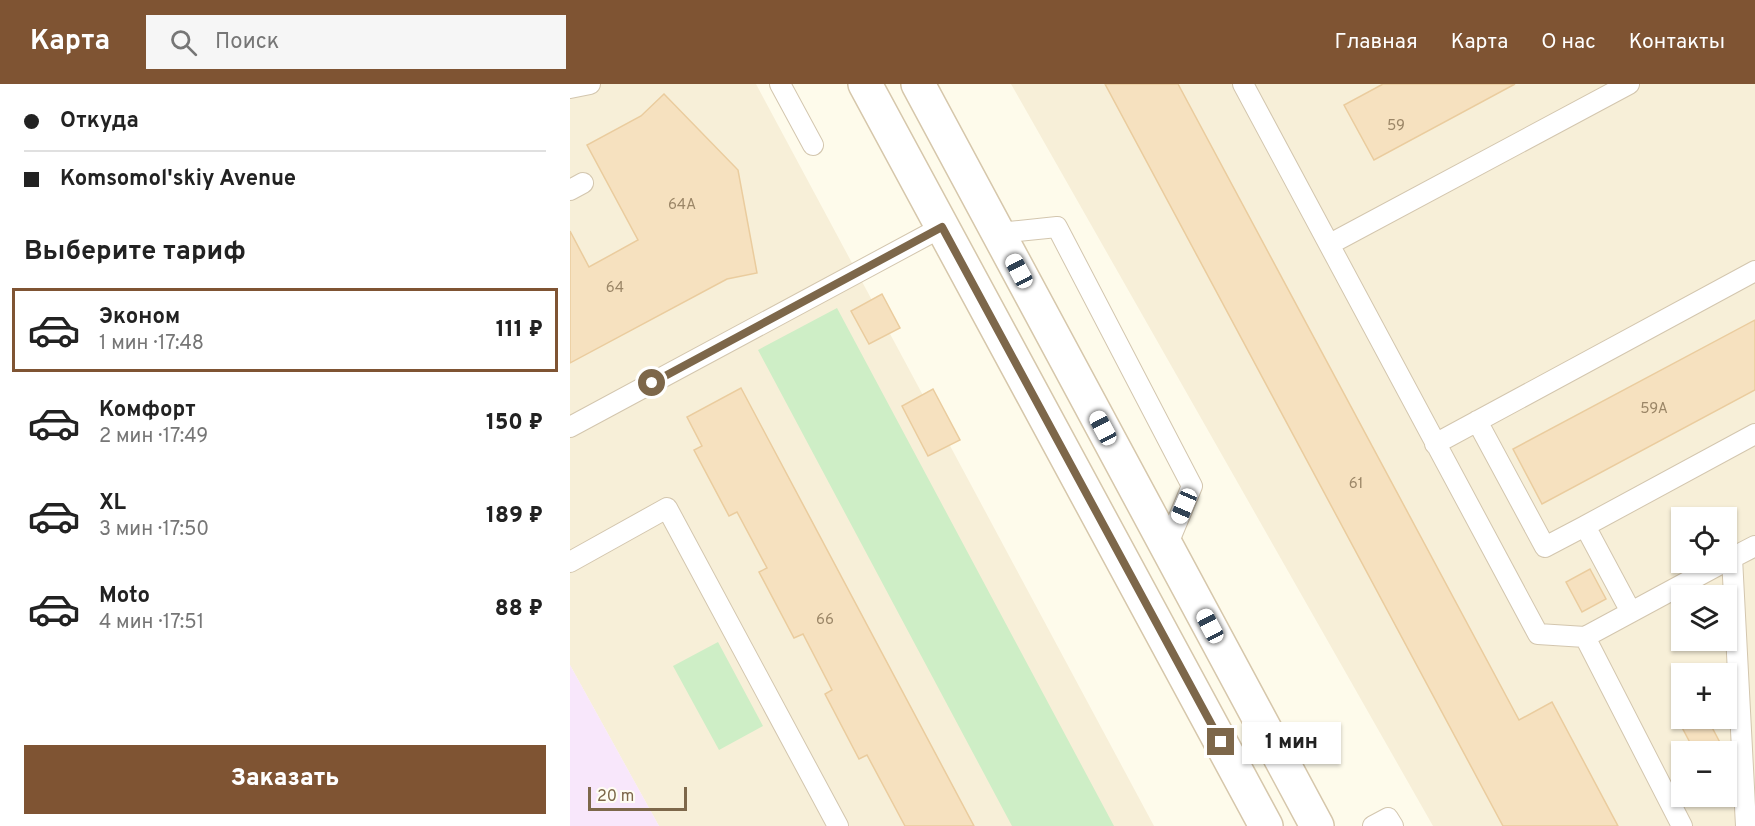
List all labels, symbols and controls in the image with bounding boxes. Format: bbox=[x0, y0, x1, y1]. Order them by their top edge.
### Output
search box bbox=[146, 15, 566, 69]
text: Карта bbox=[30, 24, 110, 60]
icon: search bbox=[167, 26, 200, 59]
text: Поиск bbox=[215, 29, 279, 56]
text: Главная bbox=[1334, 29, 1418, 56]
text: Карта bbox=[1451, 29, 1508, 56]
text: О нас bbox=[1541, 29, 1596, 56]
text: Контакты bbox=[1629, 29, 1725, 56]
text: Откуда bbox=[60, 108, 139, 135]
house number: 59 bbox=[1387, 117, 1405, 136]
text: Komsomol'skiy Avenue bbox=[60, 166, 296, 193]
house number: 64А bbox=[668, 196, 696, 215]
text: Выберите тариф bbox=[24, 235, 246, 269]
car bbox=[1003, 251, 1035, 291]
house number: 64 bbox=[606, 279, 624, 298]
icon: car bbox=[27, 303, 81, 357]
text: Эконом bbox=[99, 304, 180, 331]
text: 111 ₽ bbox=[496, 317, 543, 344]
text: 1 мин · 17:48 bbox=[99, 331, 204, 357]
route start bbox=[638, 369, 665, 396]
icon: car bbox=[27, 396, 81, 450]
text: Комфорт bbox=[99, 397, 196, 424]
house number: 59А bbox=[1640, 400, 1668, 419]
car bbox=[1087, 408, 1119, 448]
text: 150 ₽ bbox=[486, 410, 543, 437]
text: 2 мин · 17:49 bbox=[99, 424, 208, 450]
house number: 61 bbox=[1349, 475, 1363, 494]
car bbox=[1169, 486, 1199, 526]
icon: car bbox=[27, 489, 81, 543]
text: XL bbox=[99, 490, 126, 517]
text: 189 ₽ bbox=[486, 503, 543, 530]
map controls bbox=[1671, 507, 1737, 807]
button: locate bbox=[1671, 507, 1737, 573]
text: 3 мин · 17:50 bbox=[99, 517, 209, 543]
icon: car bbox=[27, 582, 81, 636]
text: Moto bbox=[99, 583, 150, 610]
button: layers bbox=[1671, 585, 1737, 651]
text: 88 ₽ bbox=[495, 596, 543, 623]
car bbox=[1194, 606, 1226, 646]
text: 4 мин · 17:51 bbox=[99, 610, 204, 636]
house number: 66 bbox=[816, 611, 834, 630]
button: + bbox=[1671, 663, 1737, 729]
callout: 1 мин bbox=[1242, 721, 1341, 763]
route end bbox=[1207, 728, 1234, 755]
text: 1 мин bbox=[1265, 730, 1318, 756]
button: − bbox=[1671, 741, 1737, 807]
button: Заказать bbox=[24, 745, 546, 814]
scale bar bbox=[588, 784, 687, 812]
text: 20 m bbox=[597, 787, 634, 807]

